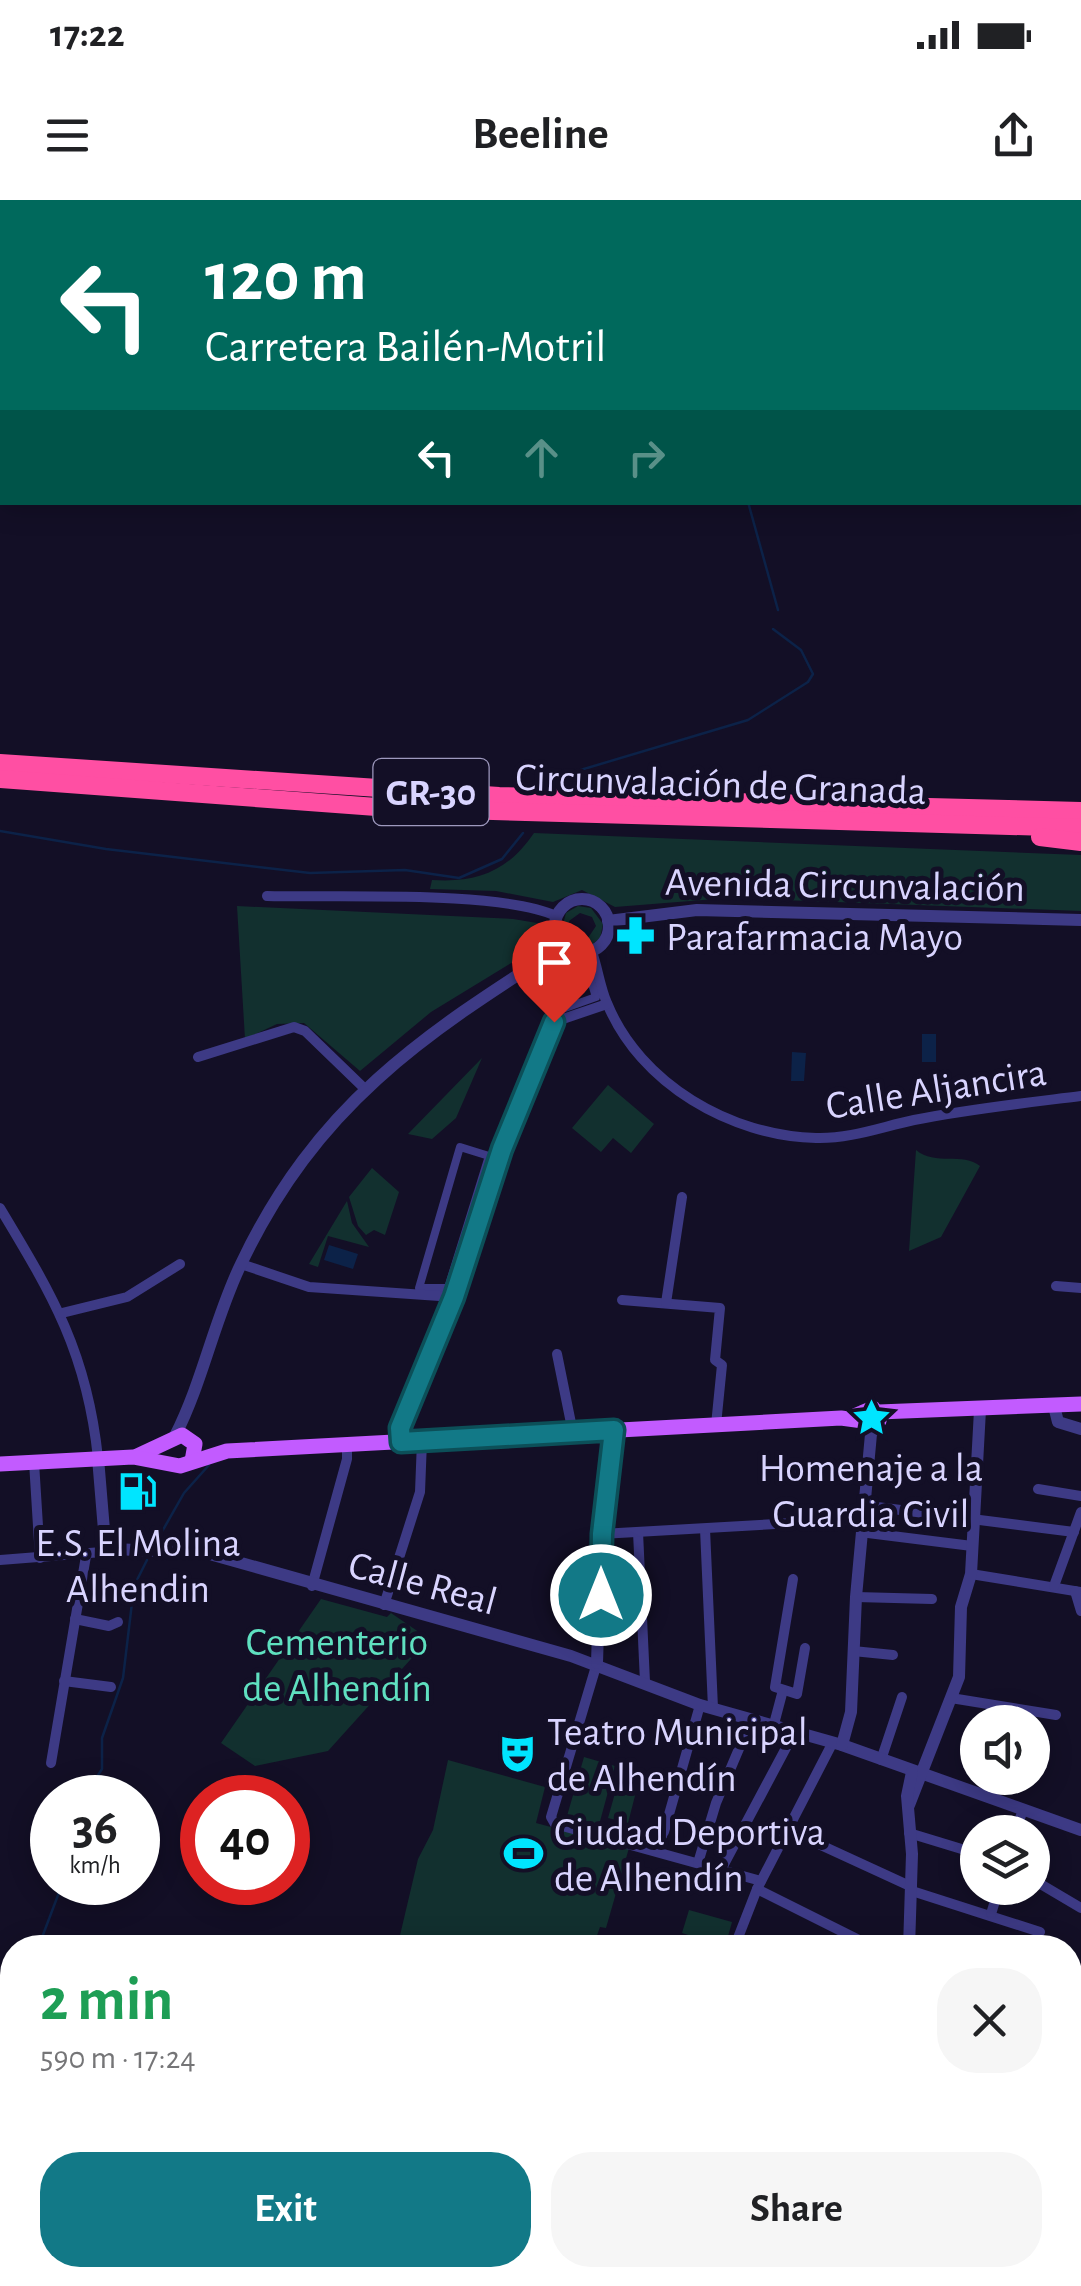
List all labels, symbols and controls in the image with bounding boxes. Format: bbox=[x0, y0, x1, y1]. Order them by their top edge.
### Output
text: 17:22 bbox=[50, 16, 125, 54]
icon: menu bbox=[40, 108, 95, 163]
icon: share bbox=[986, 108, 1041, 163]
text: Beeline bbox=[472, 112, 609, 157]
icon: left bbox=[40, 240, 170, 370]
text: 120 m bbox=[205, 243, 367, 313]
text: Carretera Bailén-Motril bbox=[205, 325, 606, 370]
icon: left bbox=[409, 430, 464, 485]
icon: ahead bbox=[514, 430, 569, 485]
icon: right bbox=[619, 430, 674, 485]
street label: Circunvalación de Granada bbox=[515, 758, 927, 812]
road number: GR-30 bbox=[374, 759, 488, 825]
street label: Avenida Circunvalación bbox=[665, 863, 1025, 909]
pharmacy icon: Parafarmacia Mayo bbox=[615, 915, 657, 957]
place label: Parafarmacia Mayo bbox=[666, 918, 963, 958]
pin bbox=[512, 920, 597, 1023]
icon: arrive bbox=[527, 935, 582, 990]
street label: Calle Aljancira bbox=[823, 1053, 1049, 1127]
place icon: Homenaje a la Guardia Civil bbox=[850, 1396, 892, 1438]
place label: Homenaje a la Guardia Civil bbox=[759, 1449, 983, 1535]
fuel station icon: E.S. El Molina Alhendin bbox=[117, 1471, 159, 1513]
place label: E.S. El Molina Alhendin bbox=[35, 1524, 241, 1610]
position arrow bbox=[549, 1543, 653, 1647]
street label: Calle Real bbox=[344, 1545, 501, 1623]
park label: Cementerio de Alhendín bbox=[242, 1623, 432, 1709]
map controls bbox=[960, 1705, 1050, 1905]
button: sound bbox=[960, 1705, 1050, 1795]
place label: Teatro Municipal de Alhendín bbox=[547, 1713, 808, 1799]
theatre icon: Teatro Municipal de Alhendín bbox=[496, 1733, 538, 1775]
speed limit sign: 40 bbox=[180, 1775, 310, 1905]
text: 36 bbox=[72, 1803, 118, 1853]
place label: Ciudad Deportiva de Alhendín bbox=[554, 1813, 825, 1899]
button: layers bbox=[960, 1815, 1050, 1905]
sports icon: Ciudad Deportiva de Alhendín bbox=[503, 1833, 545, 1875]
text: km/h bbox=[69, 1853, 121, 1878]
button: close bbox=[937, 1968, 1042, 2073]
text: 2 min bbox=[40, 1971, 173, 2031]
text: 590 m · 17:24 bbox=[40, 2042, 196, 2074]
button: Exit bbox=[40, 2152, 531, 2267]
button: Share bbox=[551, 2152, 1042, 2267]

